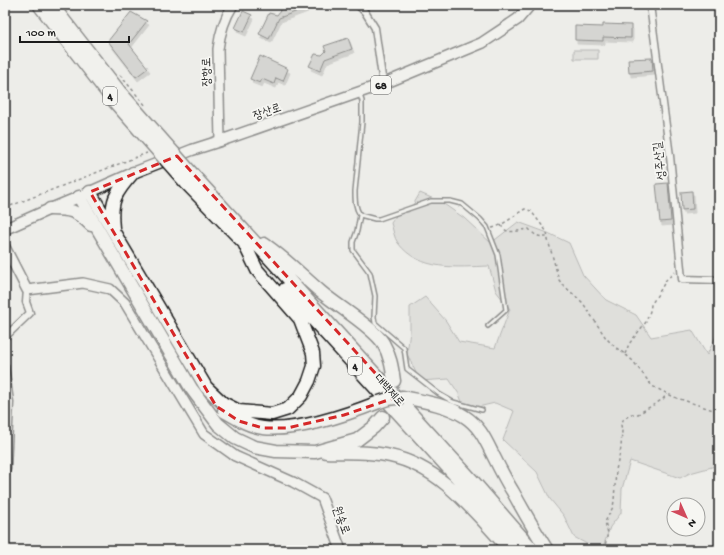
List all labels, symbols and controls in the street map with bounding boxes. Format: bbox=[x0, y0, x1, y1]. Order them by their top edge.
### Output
scale bar bbox=[20, 18, 129, 44]
text: 100 m bbox=[25, 27, 56, 41]
street label: 장항로 bbox=[201, 57, 215, 87]
road number: 68 bbox=[371, 76, 391, 94]
road number: 4 bbox=[103, 87, 117, 105]
street label: 장산로 bbox=[252, 102, 284, 124]
street label: 성주산길 bbox=[652, 140, 670, 181]
road number: 4 bbox=[348, 357, 362, 375]
street label: 대백제로 bbox=[370, 372, 407, 410]
north arrow bbox=[666, 497, 706, 537]
street label: 원송로 bbox=[329, 504, 353, 537]
text: N bbox=[685, 516, 698, 529]

